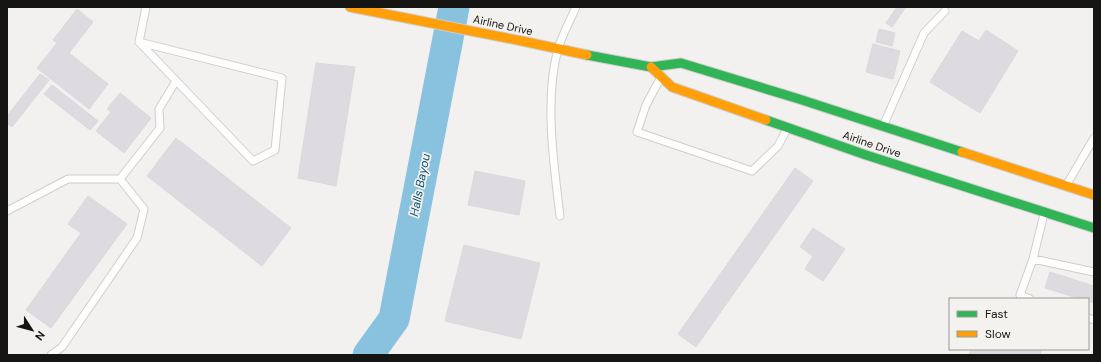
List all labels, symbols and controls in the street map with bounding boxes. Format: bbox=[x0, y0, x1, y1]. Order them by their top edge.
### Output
street label: Airline Drive bbox=[472, 12, 534, 38]
street label: Airline Drive bbox=[841, 128, 903, 160]
water label: Halls Bayou bbox=[406, 152, 434, 218]
legend bbox=[949, 298, 1089, 350]
text: Fast bbox=[985, 306, 1008, 322]
north arrow bbox=[12, 310, 52, 350]
text: Slow bbox=[985, 326, 1011, 342]
text: N bbox=[32, 329, 48, 343]

